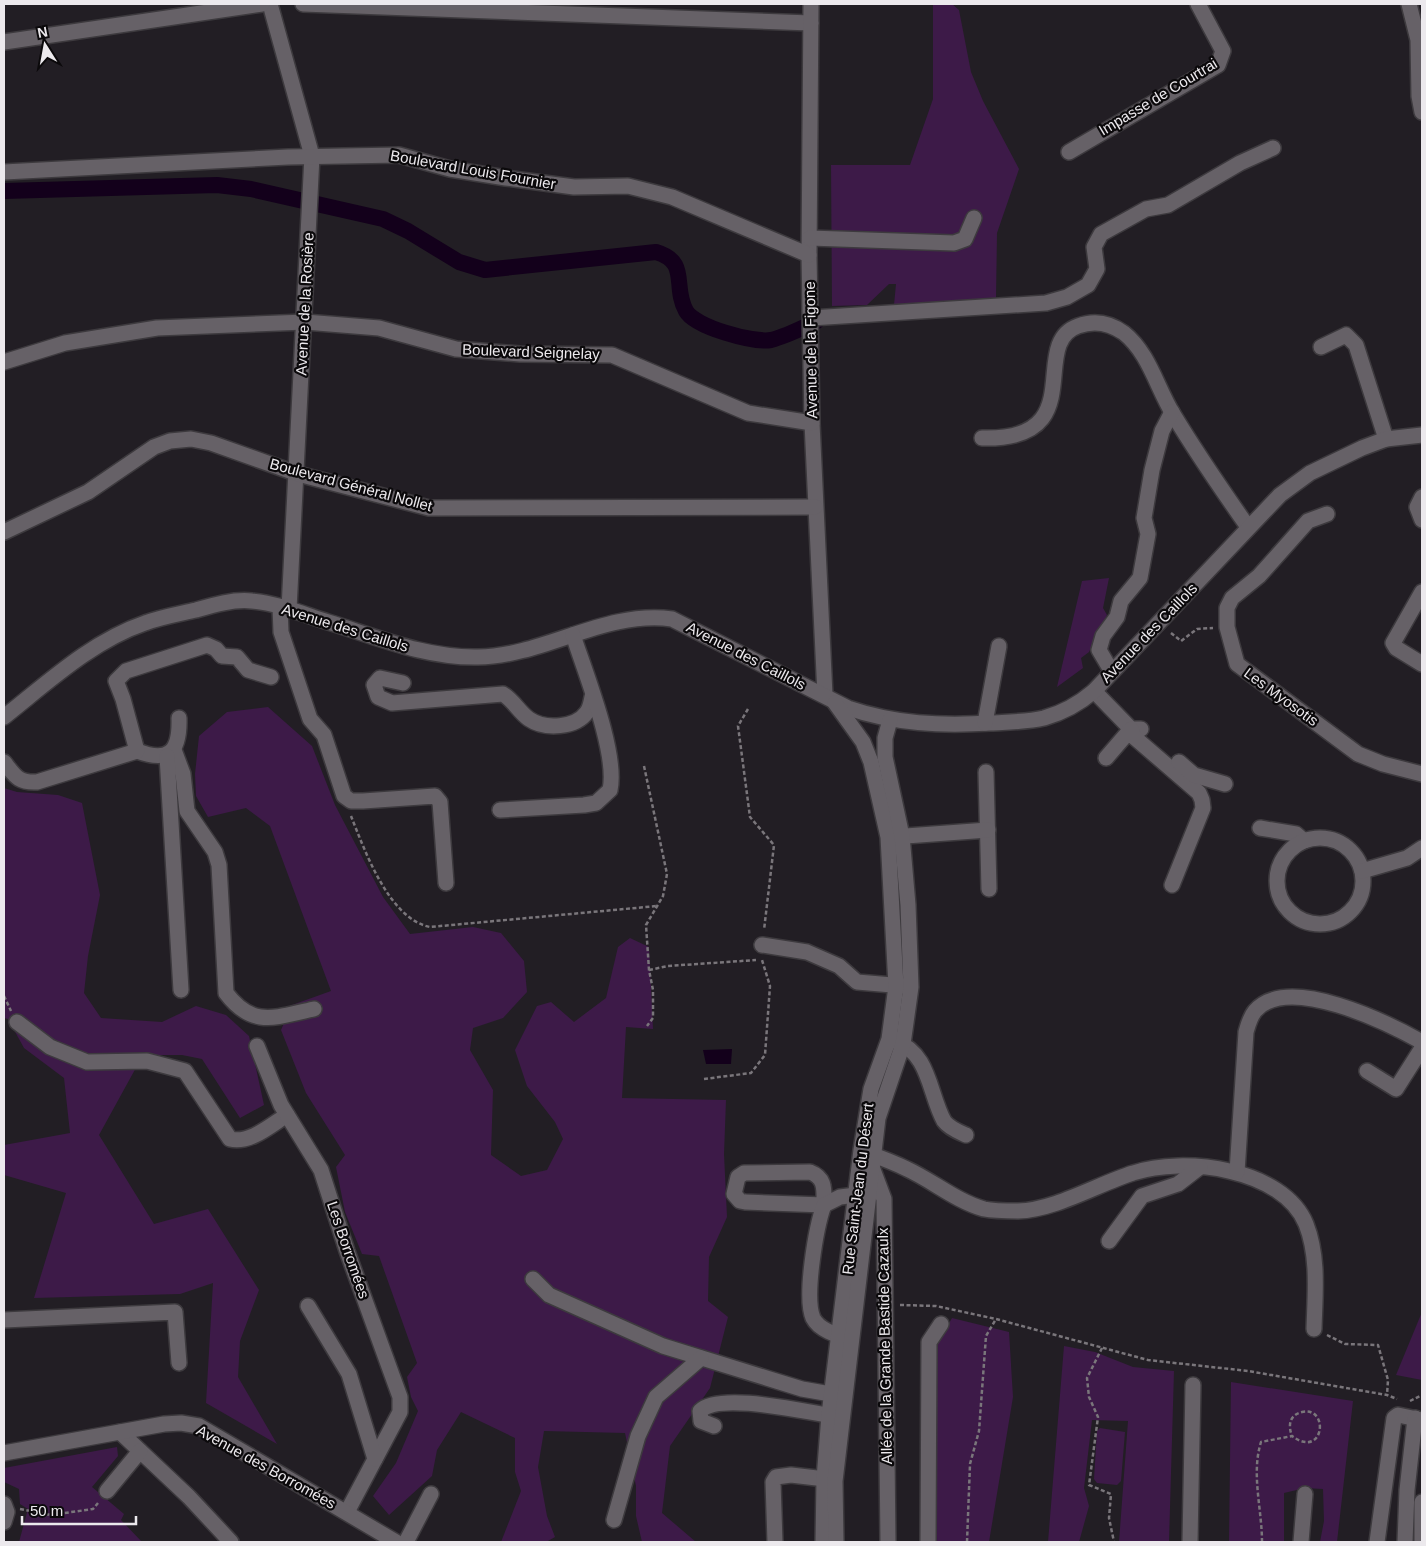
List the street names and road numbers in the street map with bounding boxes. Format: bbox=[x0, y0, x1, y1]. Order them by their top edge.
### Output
street label: Impasse de Courtrai bbox=[1095, 55, 1220, 139]
street label: Boulevard Louis Fournier bbox=[389, 147, 557, 192]
street label: Avenue de la Rosière bbox=[292, 232, 317, 376]
street label: Avenue de la Figone bbox=[801, 281, 820, 419]
street label: Boulevard Seignelay bbox=[462, 341, 601, 362]
street label: Boulevard Général Nollet bbox=[268, 455, 435, 515]
street label: Avenue des Caillols bbox=[1097, 579, 1200, 686]
street label: Avenue des Caillols bbox=[280, 600, 411, 655]
street label: Avenue des Caillols bbox=[684, 618, 809, 693]
street label: Les Myosotis bbox=[1241, 664, 1322, 729]
street label: Rue Saint-Jean du Désert bbox=[839, 1101, 877, 1276]
street label: Les Borromées bbox=[324, 1199, 373, 1301]
street label: Allée de la Grande Bastide Cazaulx bbox=[874, 1227, 895, 1465]
street label: Avenue des Borromées bbox=[194, 1421, 339, 1512]

